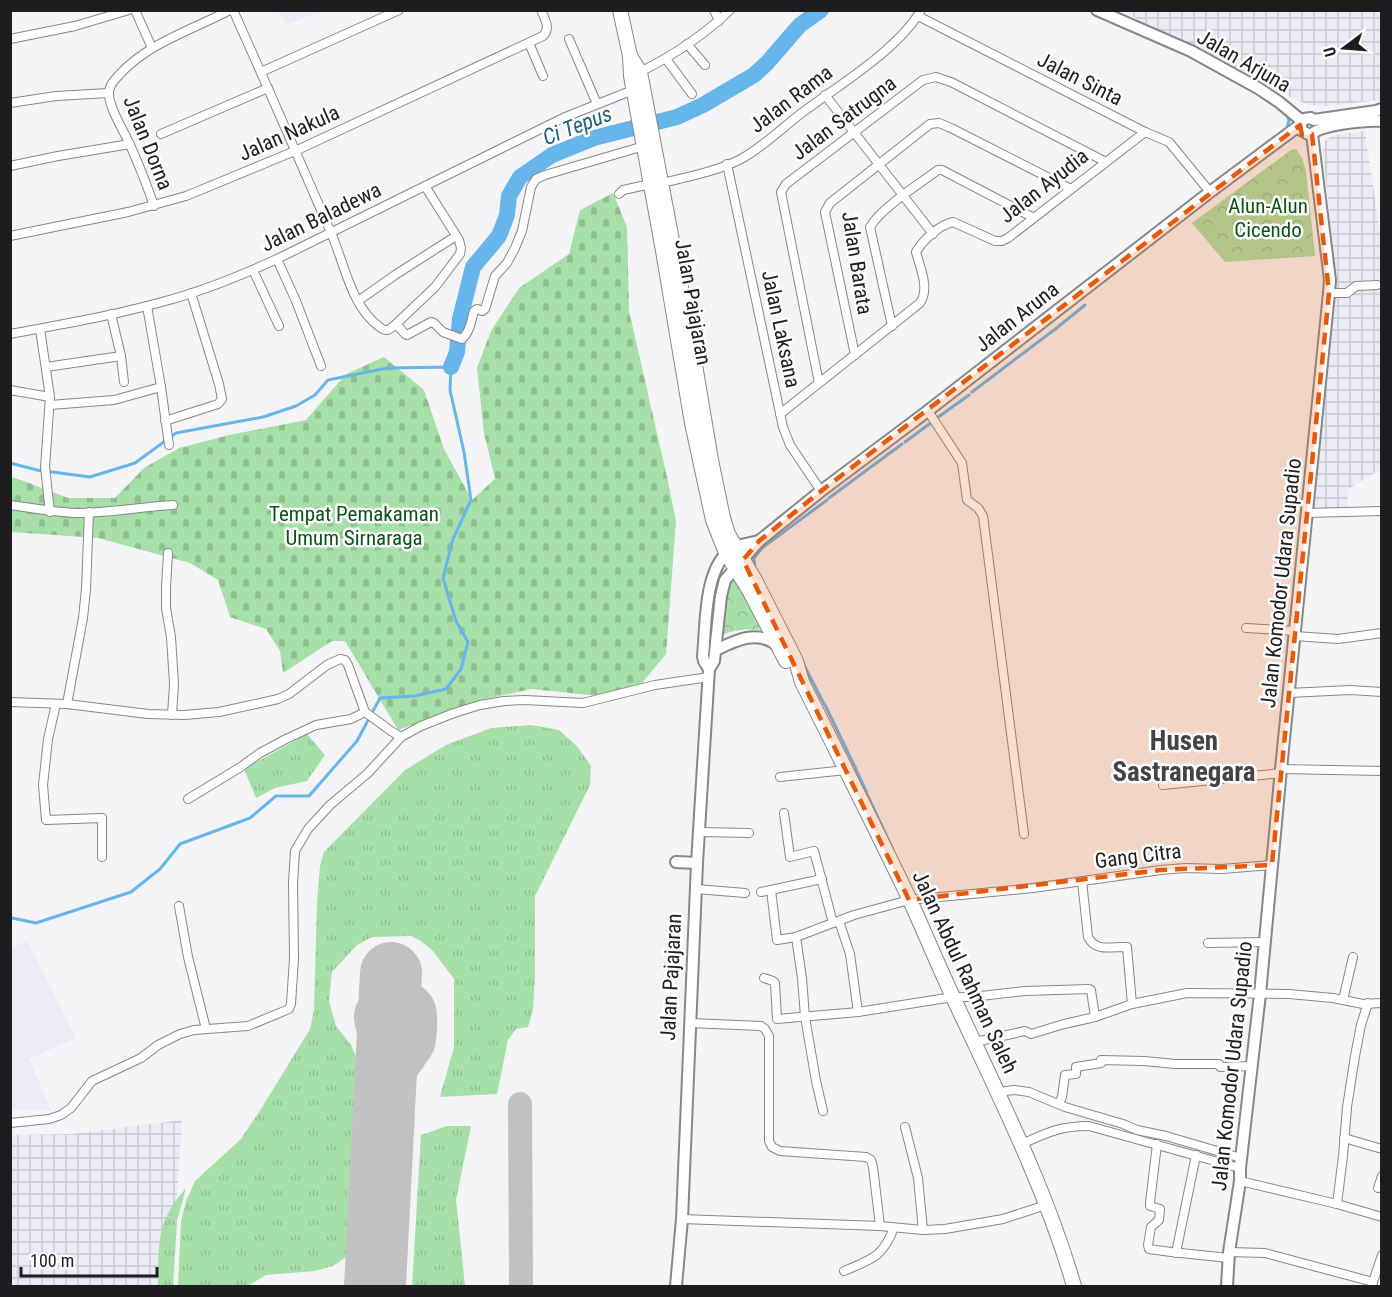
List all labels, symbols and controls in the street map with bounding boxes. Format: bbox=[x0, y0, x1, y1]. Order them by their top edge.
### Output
north arrow bbox=[1314, 18, 1374, 78]
street label: Jalan Arjuna bbox=[1193, 25, 1295, 97]
text: U bbox=[1320, 45, 1340, 59]
street label: Jalan Sinta bbox=[1033, 47, 1127, 111]
street label: Jalan Rama bbox=[745, 60, 837, 138]
street label: Jalan Satrugna bbox=[787, 71, 901, 165]
street label: Jalan Dorna bbox=[118, 92, 178, 194]
street label: Jalan Nakula bbox=[235, 100, 343, 166]
water label: Ci Tepus bbox=[539, 101, 615, 150]
street label: Jalan Ayudia bbox=[995, 144, 1093, 228]
street label: Jalan Baladewa bbox=[257, 178, 385, 256]
park label: Alun-Alun Cicendo bbox=[1228, 194, 1308, 242]
street label: Jalan Barata bbox=[837, 210, 877, 316]
street label: Jalan Pajajaran bbox=[670, 237, 716, 367]
street label: Jalan Laksana bbox=[757, 268, 805, 390]
street label: Jalan Aruna bbox=[971, 277, 1063, 357]
street label: Jalan Komodor Udara Supadio bbox=[1256, 457, 1306, 709]
park label: Tempat Pemakaman Umum Sirnaraga bbox=[269, 502, 439, 550]
district label: Husen Sastranegara bbox=[1113, 725, 1255, 788]
street label: Gang Citra bbox=[1093, 839, 1183, 873]
street label: Jalan Abdul Rahman Saleh bbox=[907, 867, 1023, 1077]
street label: Jalan Pajajaran bbox=[656, 913, 686, 1041]
street label: Jalan Komodor Udara Supadio bbox=[1207, 940, 1257, 1192]
scale bar bbox=[21, 1240, 158, 1278]
text: 100 m bbox=[30, 1250, 74, 1271]

